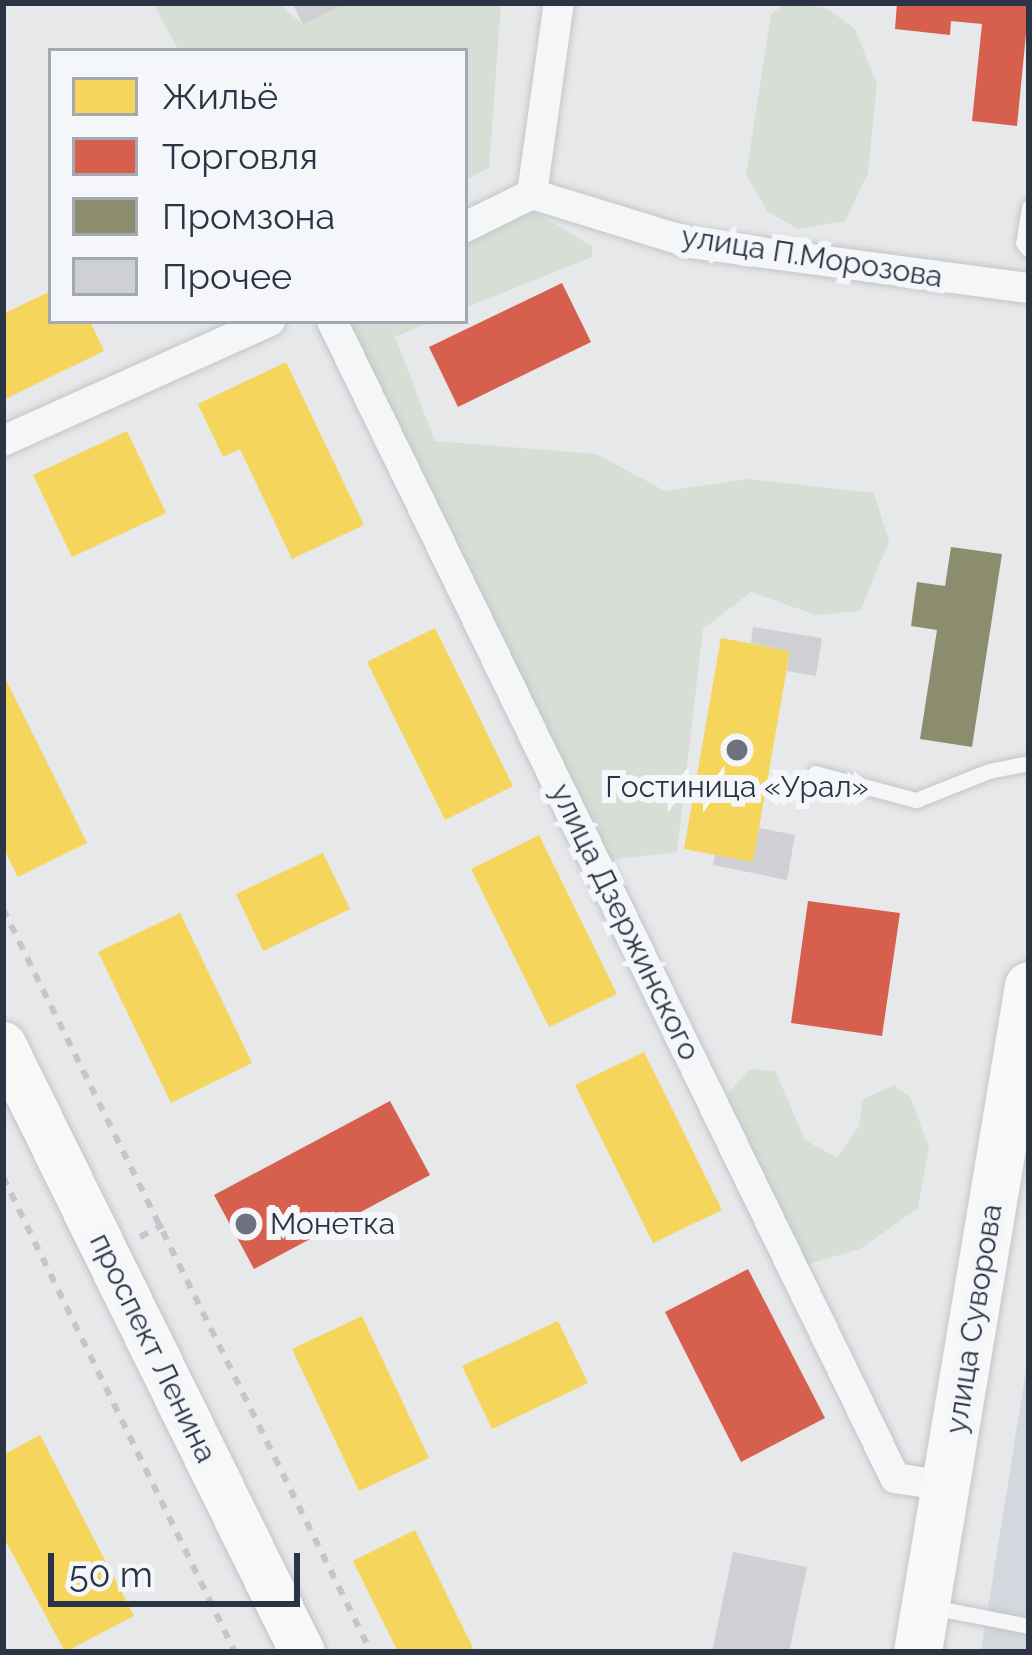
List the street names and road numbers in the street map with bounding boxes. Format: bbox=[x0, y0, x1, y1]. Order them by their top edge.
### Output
street label: улица П.Морозова bbox=[679, 219, 945, 295]
street label: улица Дзержинского bbox=[542, 778, 708, 1066]
street label: улица Суворова bbox=[938, 1202, 1010, 1436]
street label: проспект Ленина bbox=[82, 1227, 224, 1469]

